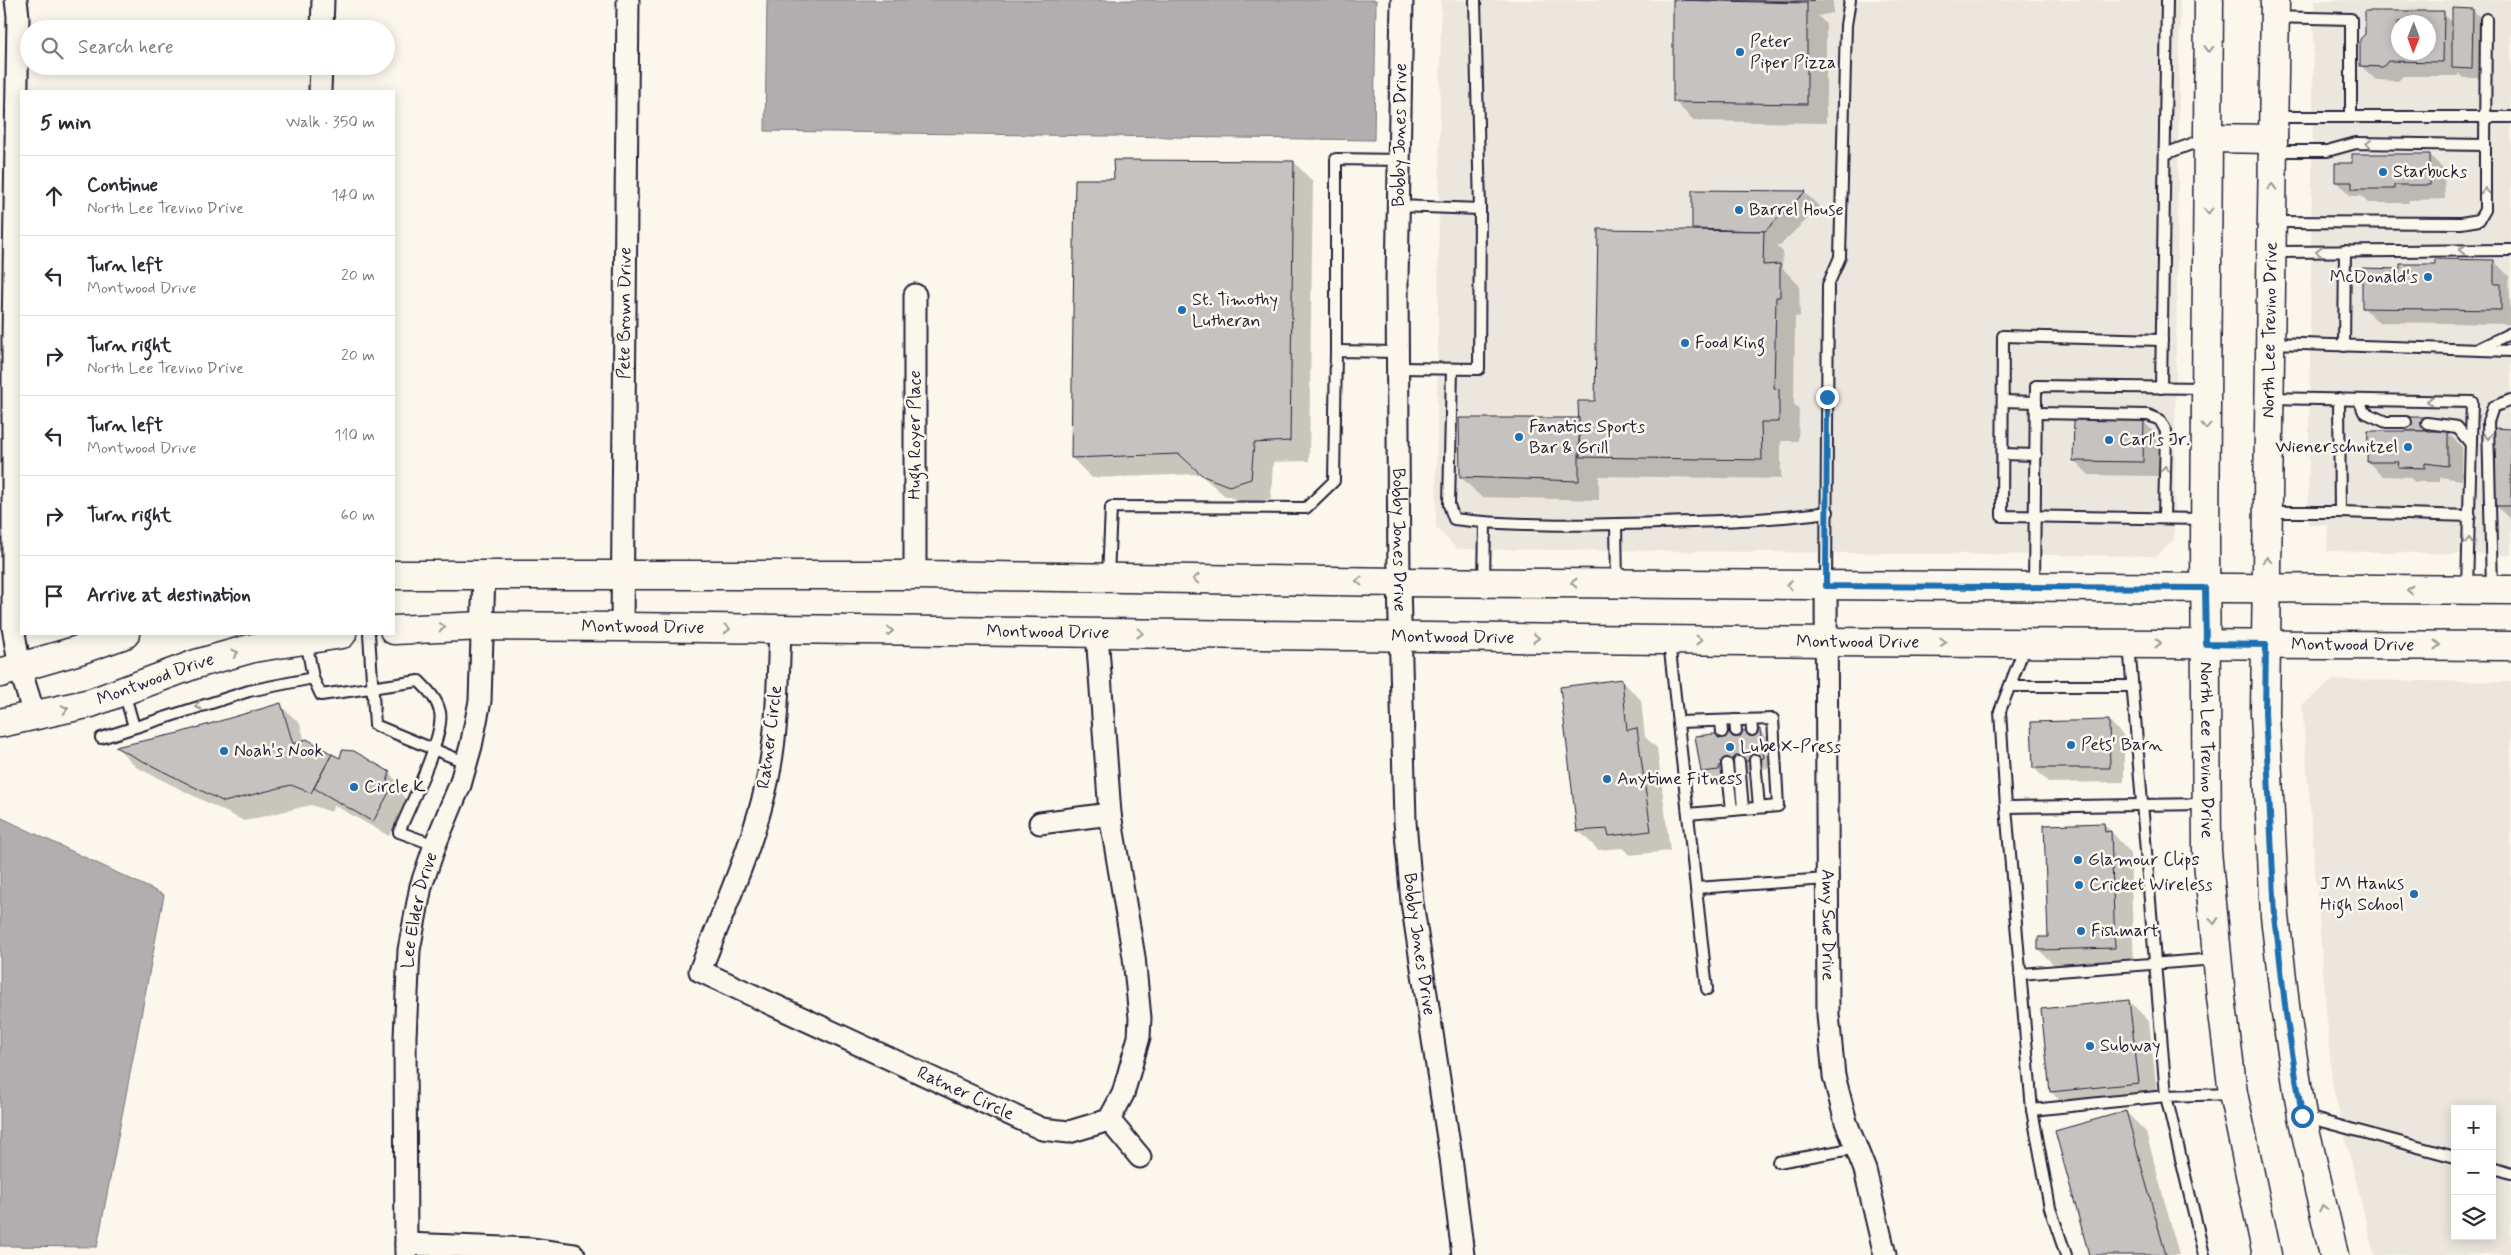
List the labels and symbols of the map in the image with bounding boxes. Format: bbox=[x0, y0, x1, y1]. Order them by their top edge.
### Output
north arrow bbox=[2391, 15, 2436, 60]
place label: Peter Piper Pizza bbox=[1750, 30, 1836, 75]
one-way arrow bbox=[2204, 45, 2214, 53]
marker: Peter Piper Pizza bbox=[1734, 46, 1746, 58]
street label: Bobby Jones Drive bbox=[1387, 63, 1413, 207]
one-way arrow bbox=[2364, 139, 2372, 149]
place label: Starbucks bbox=[2393, 160, 2467, 184]
marker: Starbucks bbox=[2377, 166, 2389, 178]
one-way arrow bbox=[2267, 183, 2277, 190]
one-way arrow bbox=[2480, 187, 2490, 195]
place label: Barrel House bbox=[1749, 198, 1844, 222]
marker: Barrel House bbox=[1733, 204, 1745, 216]
one-way arrow bbox=[2202, 207, 2213, 215]
street label: North Lee Trevino Drive bbox=[2256, 241, 2284, 418]
one-way arrow bbox=[2458, 245, 2466, 255]
street label: Pete Brown Drive bbox=[612, 247, 638, 379]
one-way arrow bbox=[2314, 247, 2322, 257]
place label: McDonald's bbox=[2330, 265, 2418, 289]
marker: McDonald's bbox=[2422, 271, 2434, 283]
place label: St. Timothy Lutheran bbox=[1192, 288, 1278, 333]
marker: St. Timothy Lutheran bbox=[1176, 304, 1188, 316]
place label: Food King bbox=[1695, 331, 1765, 357]
marker: Food King bbox=[1679, 337, 1691, 349]
street label: Hugh Royer Place bbox=[903, 370, 929, 500]
route end bbox=[1816, 386, 1839, 409]
one-way arrow bbox=[2426, 396, 2434, 406]
place label: Fanatics Sports Bar & Grill bbox=[1529, 415, 1645, 460]
one-way arrow bbox=[2201, 422, 2211, 430]
place label: Carl's Jr. bbox=[2119, 428, 2190, 452]
marker: Fanatics Sports Bar & Grill bbox=[1513, 431, 1525, 443]
one-way arrow bbox=[2483, 432, 2493, 440]
marker: Carl's Jr. bbox=[2103, 434, 2115, 446]
place label: Wienerschnitzel bbox=[2275, 435, 2398, 459]
marker: Wienerschnitzel bbox=[2402, 441, 2414, 453]
one-way arrow bbox=[2160, 465, 2170, 472]
street label: Bobby Jones Drive bbox=[1386, 468, 1412, 612]
one-way arrow bbox=[2464, 537, 2474, 545]
one-way arrow bbox=[2262, 555, 2272, 563]
one-way arrow bbox=[1192, 574, 1200, 584]
one-way arrow bbox=[1354, 576, 1362, 586]
one-way arrow bbox=[1569, 578, 1577, 589]
one-way arrow bbox=[1784, 580, 1792, 590]
one-way arrow bbox=[2406, 585, 2414, 595]
street label: Montwood Drive bbox=[581, 615, 705, 640]
street label: Montwood Drive bbox=[986, 620, 1110, 645]
one-way arrow bbox=[439, 622, 447, 633]
one-way arrow bbox=[724, 624, 732, 634]
street label: Montwood Drive bbox=[1391, 625, 1515, 650]
one-way arrow bbox=[886, 626, 894, 636]
one-way arrow bbox=[1136, 628, 1144, 638]
street label: Montwood Drive bbox=[1796, 630, 1920, 655]
one-way arrow bbox=[1533, 632, 1541, 643]
street label: Montwood Drive bbox=[2291, 633, 2415, 657]
one-way arrow bbox=[1696, 635, 1703, 645]
one-way arrow bbox=[1940, 637, 1948, 647]
one-way arrow bbox=[2155, 638, 2163, 648]
one-way arrow bbox=[2434, 640, 2441, 650]
street label: Montwood Drive bbox=[94, 647, 217, 712]
one-way arrow bbox=[231, 648, 239, 658]
street label: North Lee Trevino Drive bbox=[2194, 662, 2219, 838]
street label: Ratner Circle bbox=[752, 684, 788, 790]
one-way arrow bbox=[194, 700, 203, 710]
one-way arrow bbox=[60, 704, 69, 715]
place label: Pets' Barn bbox=[2081, 733, 2163, 757]
place label: Lube X-Press bbox=[1740, 735, 1841, 759]
place label: Noah's Nook bbox=[234, 739, 323, 763]
marker: Pets' Barn bbox=[2065, 739, 2077, 751]
marker: Lube X-Press bbox=[1724, 741, 1736, 753]
marker: Noah's Nook bbox=[218, 745, 230, 757]
place label: Anytime Fitness bbox=[1617, 767, 1742, 791]
marker: Anytime Fitness bbox=[1601, 773, 1613, 785]
place label: Circle K bbox=[364, 775, 426, 799]
marker: Circle K bbox=[348, 781, 360, 793]
place label: Glamour Clips bbox=[2088, 848, 2200, 872]
street label: Lee Elder Drive bbox=[396, 849, 444, 969]
marker: Glamour Clips bbox=[2072, 854, 2084, 866]
street label: Amy Sue Drive bbox=[1815, 869, 1840, 981]
street label: Bobby Jones Drive bbox=[1397, 872, 1441, 1017]
place label: J M Hanks High School bbox=[2320, 872, 2404, 919]
place label: Cricket Wireless bbox=[2089, 873, 2213, 897]
marker: Cricket Wireless bbox=[2073, 879, 2085, 891]
marker: J M Hanks High School bbox=[2408, 888, 2420, 900]
one-way arrow bbox=[2208, 917, 2219, 925]
place label: Fishmart bbox=[2091, 919, 2159, 943]
marker: Fishmart bbox=[2075, 925, 2087, 937]
place label: Subway bbox=[2100, 1034, 2161, 1058]
marker: Subway bbox=[2084, 1040, 2096, 1052]
street label: Ratner Circle bbox=[913, 1061, 1018, 1126]
route start bbox=[2291, 1105, 2314, 1128]
one-way arrow bbox=[2318, 1203, 2329, 1212]

